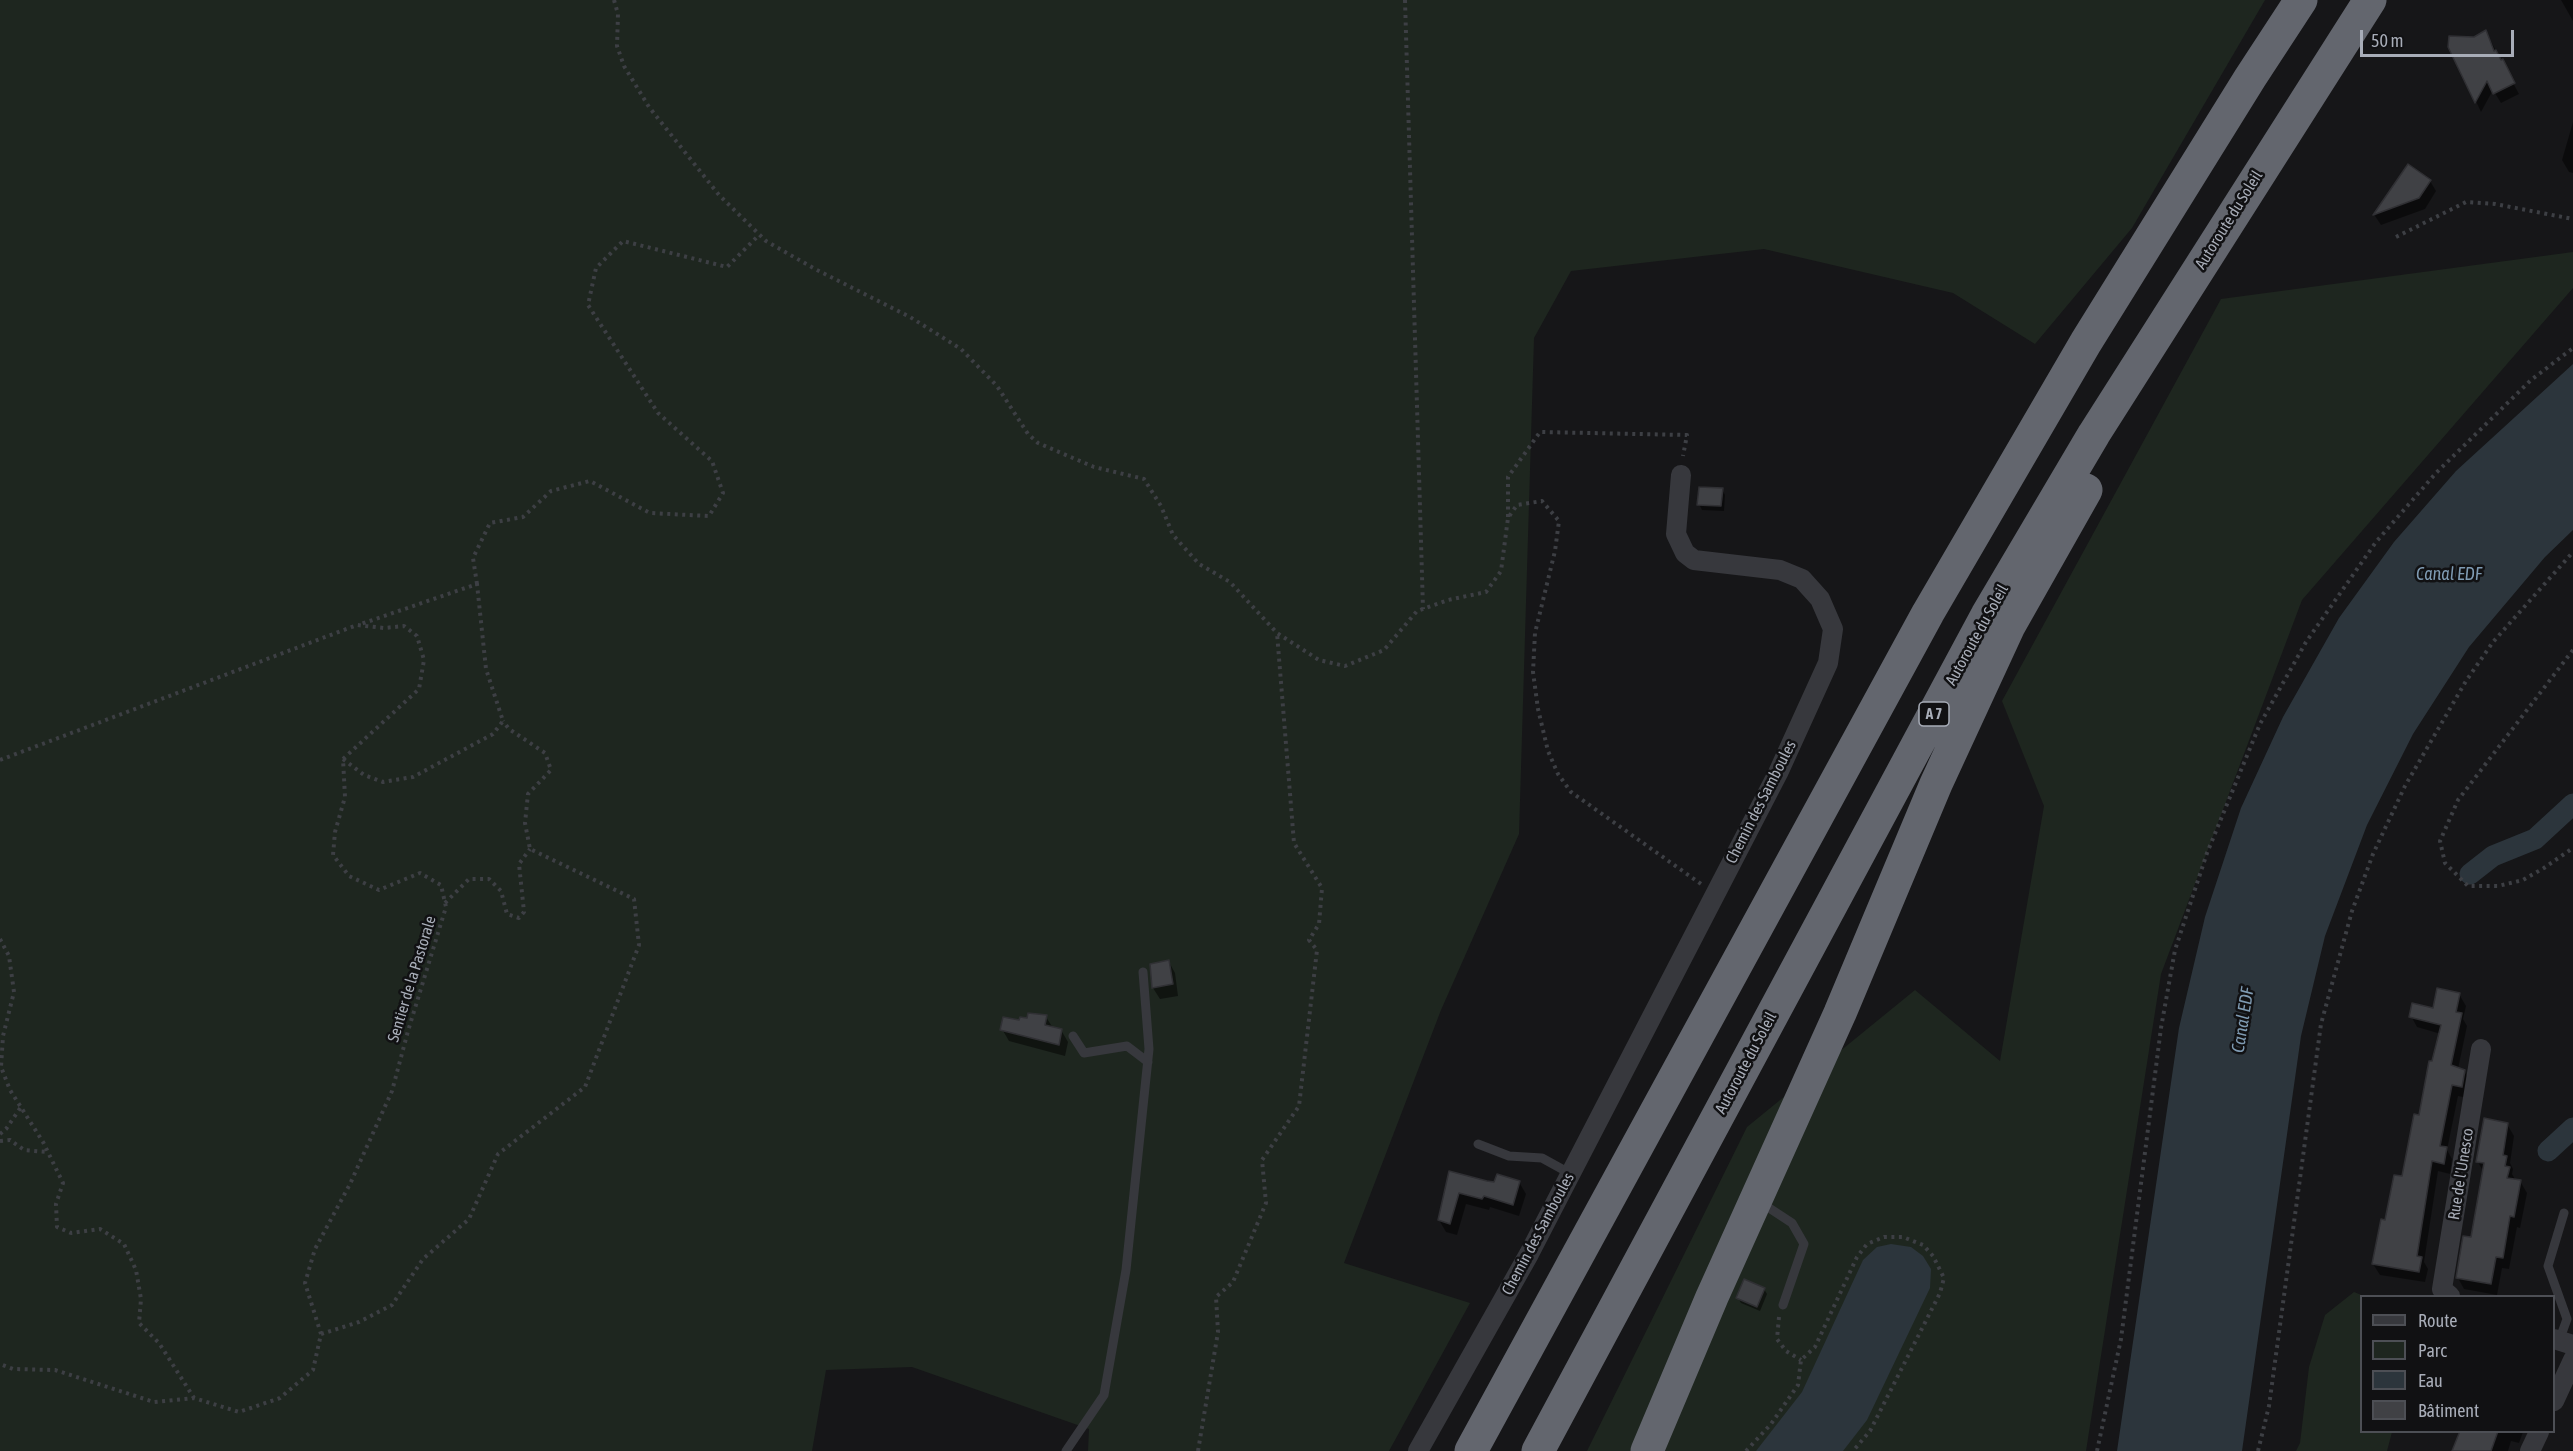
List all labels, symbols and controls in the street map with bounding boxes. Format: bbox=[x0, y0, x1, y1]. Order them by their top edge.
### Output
scale bar bbox=[2363, 18, 2518, 56]
text: 50 m bbox=[2371, 30, 2403, 51]
street label: Autoroute du Soleil bbox=[2191, 167, 2267, 273]
water label: Canal EDF bbox=[2416, 563, 2482, 585]
street label: Autoroute du Soleil bbox=[1941, 581, 2013, 689]
road number: A 7 bbox=[1919, 702, 1949, 726]
street label: Chemin des Samboules bbox=[1722, 737, 1800, 867]
street label: Sentier de la Pastorale bbox=[384, 914, 440, 1044]
water label: Canal EDF bbox=[2227, 986, 2259, 1054]
street label: Autoroute du Soleil bbox=[1711, 1009, 1781, 1117]
street label: Rue de l'Unesco bbox=[2444, 1127, 2478, 1221]
street label: Chemin des Samboules bbox=[1498, 1170, 1578, 1298]
legend bbox=[2360, 1295, 2555, 1433]
text: Route bbox=[2418, 1310, 2457, 1331]
text: Parc bbox=[2418, 1340, 2447, 1361]
text: Eau bbox=[2418, 1370, 2443, 1391]
text: Bâtiment bbox=[2418, 1400, 2479, 1421]

